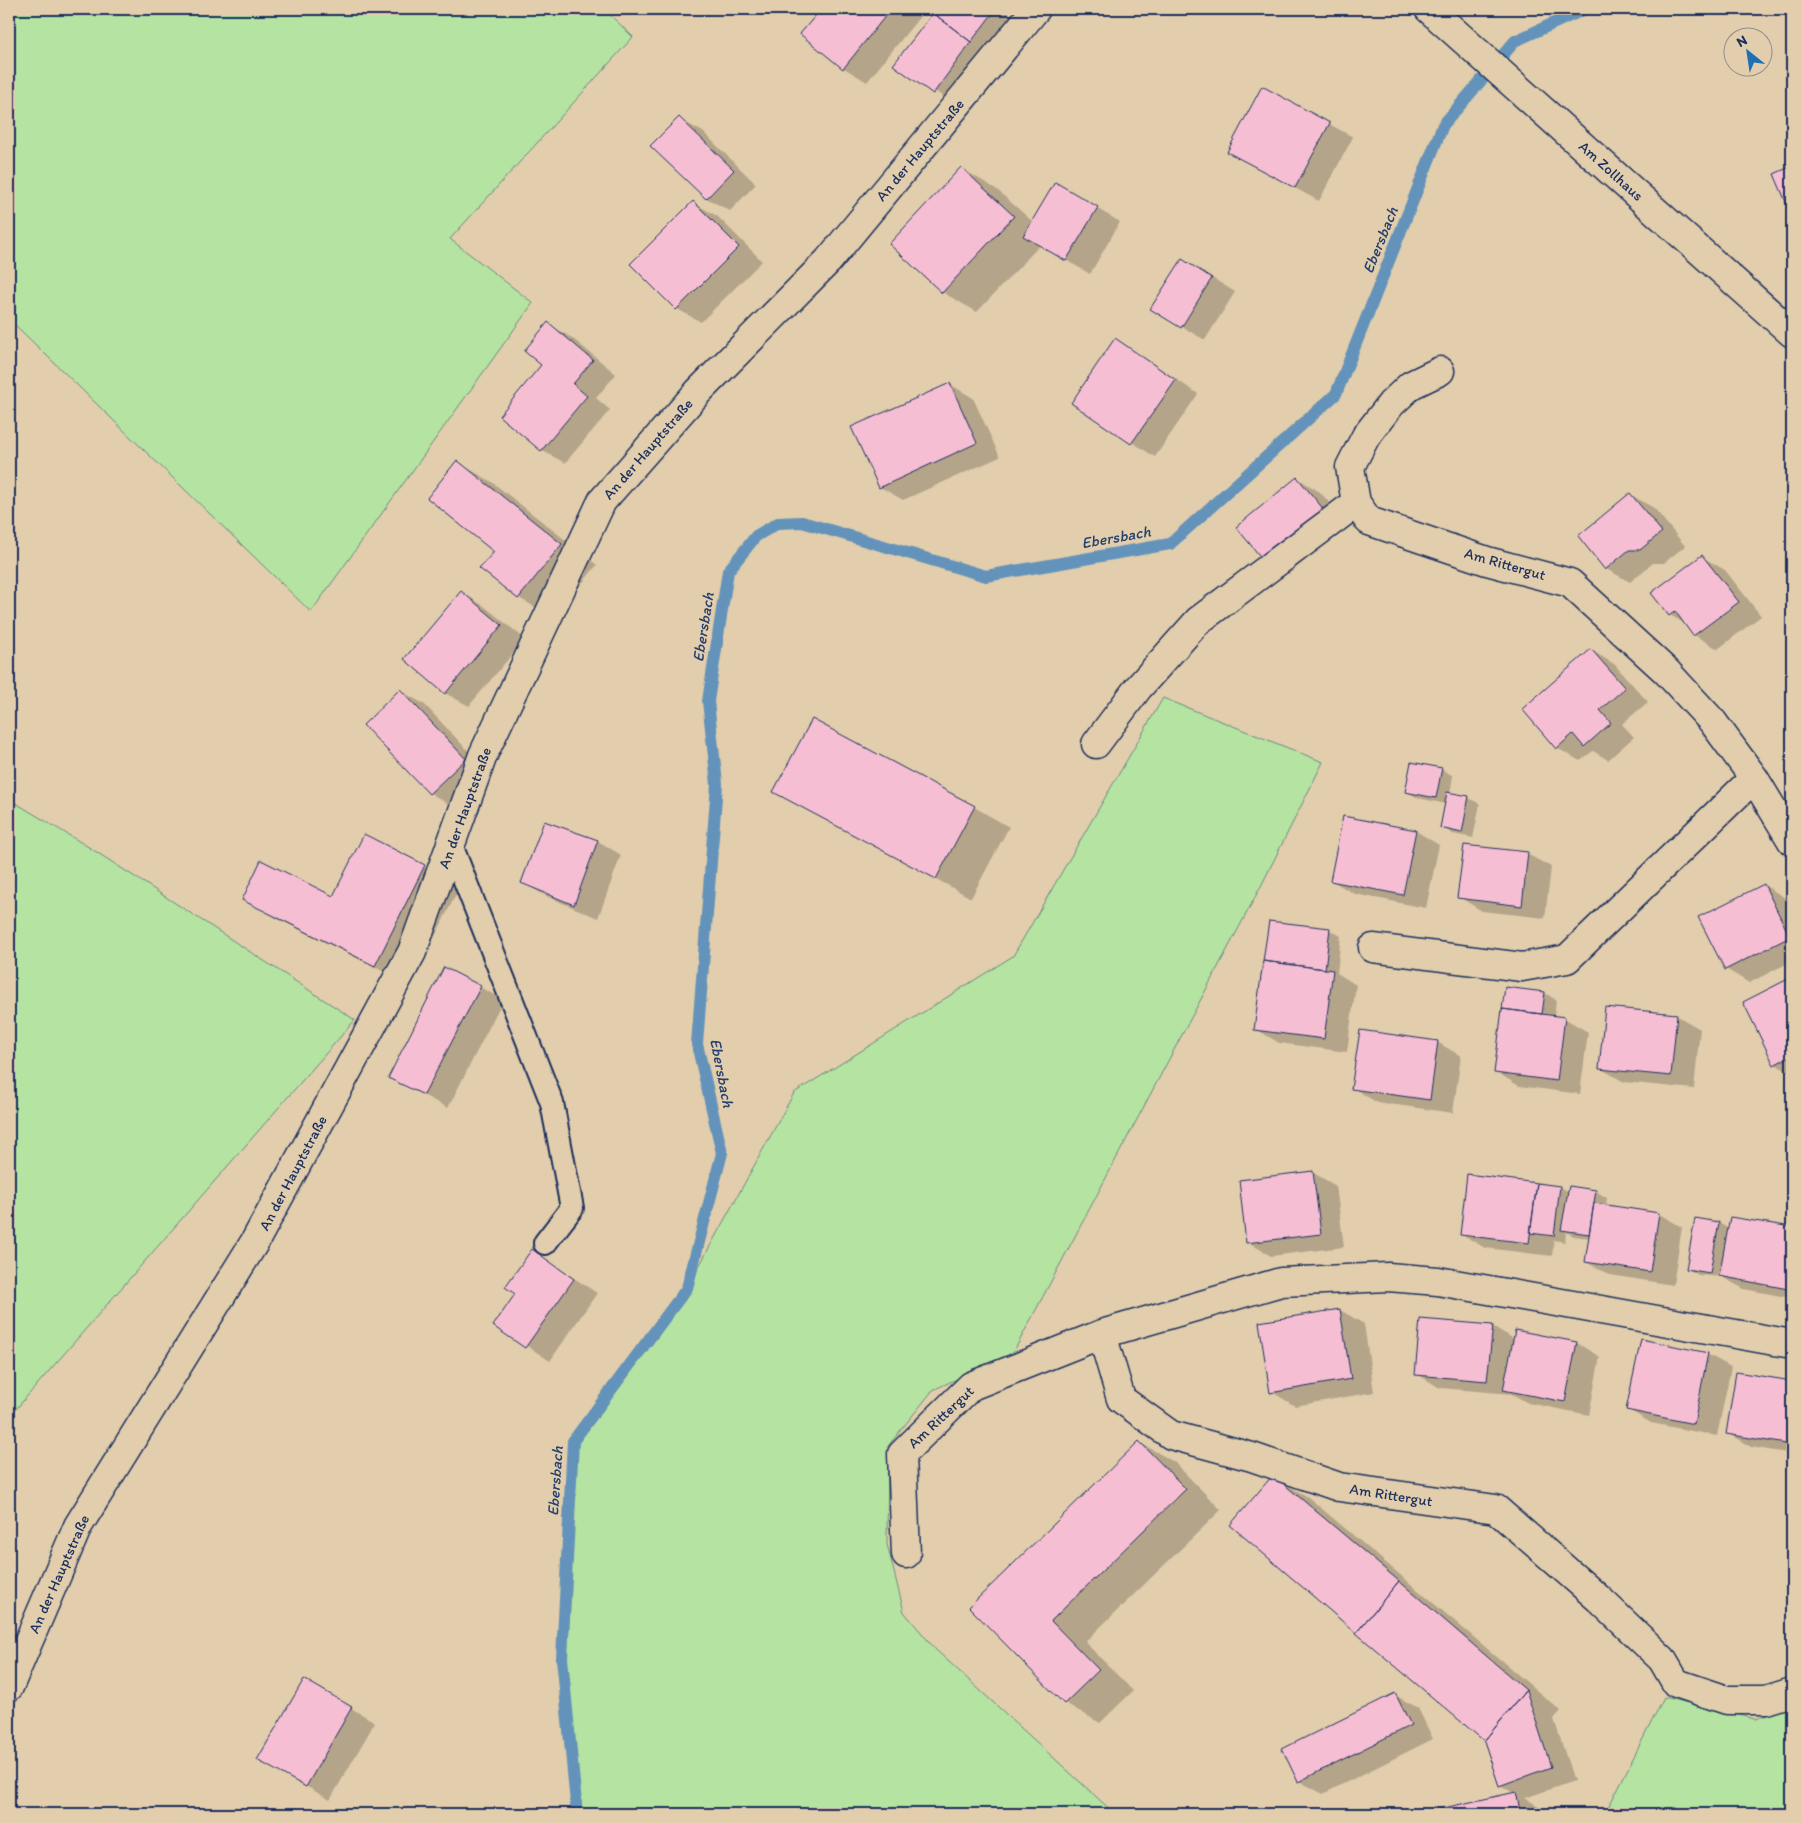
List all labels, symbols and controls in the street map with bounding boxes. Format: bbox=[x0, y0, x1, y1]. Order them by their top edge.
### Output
north arrow bbox=[1724, 28, 1774, 78]
text: N bbox=[1733, 31, 1750, 51]
street label: An der Hauptstraße bbox=[872, 95, 968, 205]
street label: Am Zollhaus bbox=[1575, 137, 1647, 205]
water label: Ebersbach bbox=[1358, 204, 1402, 276]
street label: An der Hauptstraße bbox=[599, 395, 697, 503]
water label: Ebersbach bbox=[1080, 521, 1153, 552]
street label: Am Rittergut bbox=[1462, 544, 1548, 584]
water label: Ebersbach bbox=[688, 590, 718, 663]
street label: An der Hauptstraße bbox=[435, 745, 495, 871]
water label: Ebersbach bbox=[706, 1037, 738, 1110]
street label: An der Hauptstraße bbox=[255, 1112, 331, 1234]
street label: Am Rittergut bbox=[904, 1382, 978, 1452]
water label: Ebersbach bbox=[543, 1445, 567, 1517]
street label: Am Rittergut bbox=[1348, 1480, 1434, 1510]
street label: An der Hauptstraße bbox=[25, 1512, 93, 1636]

